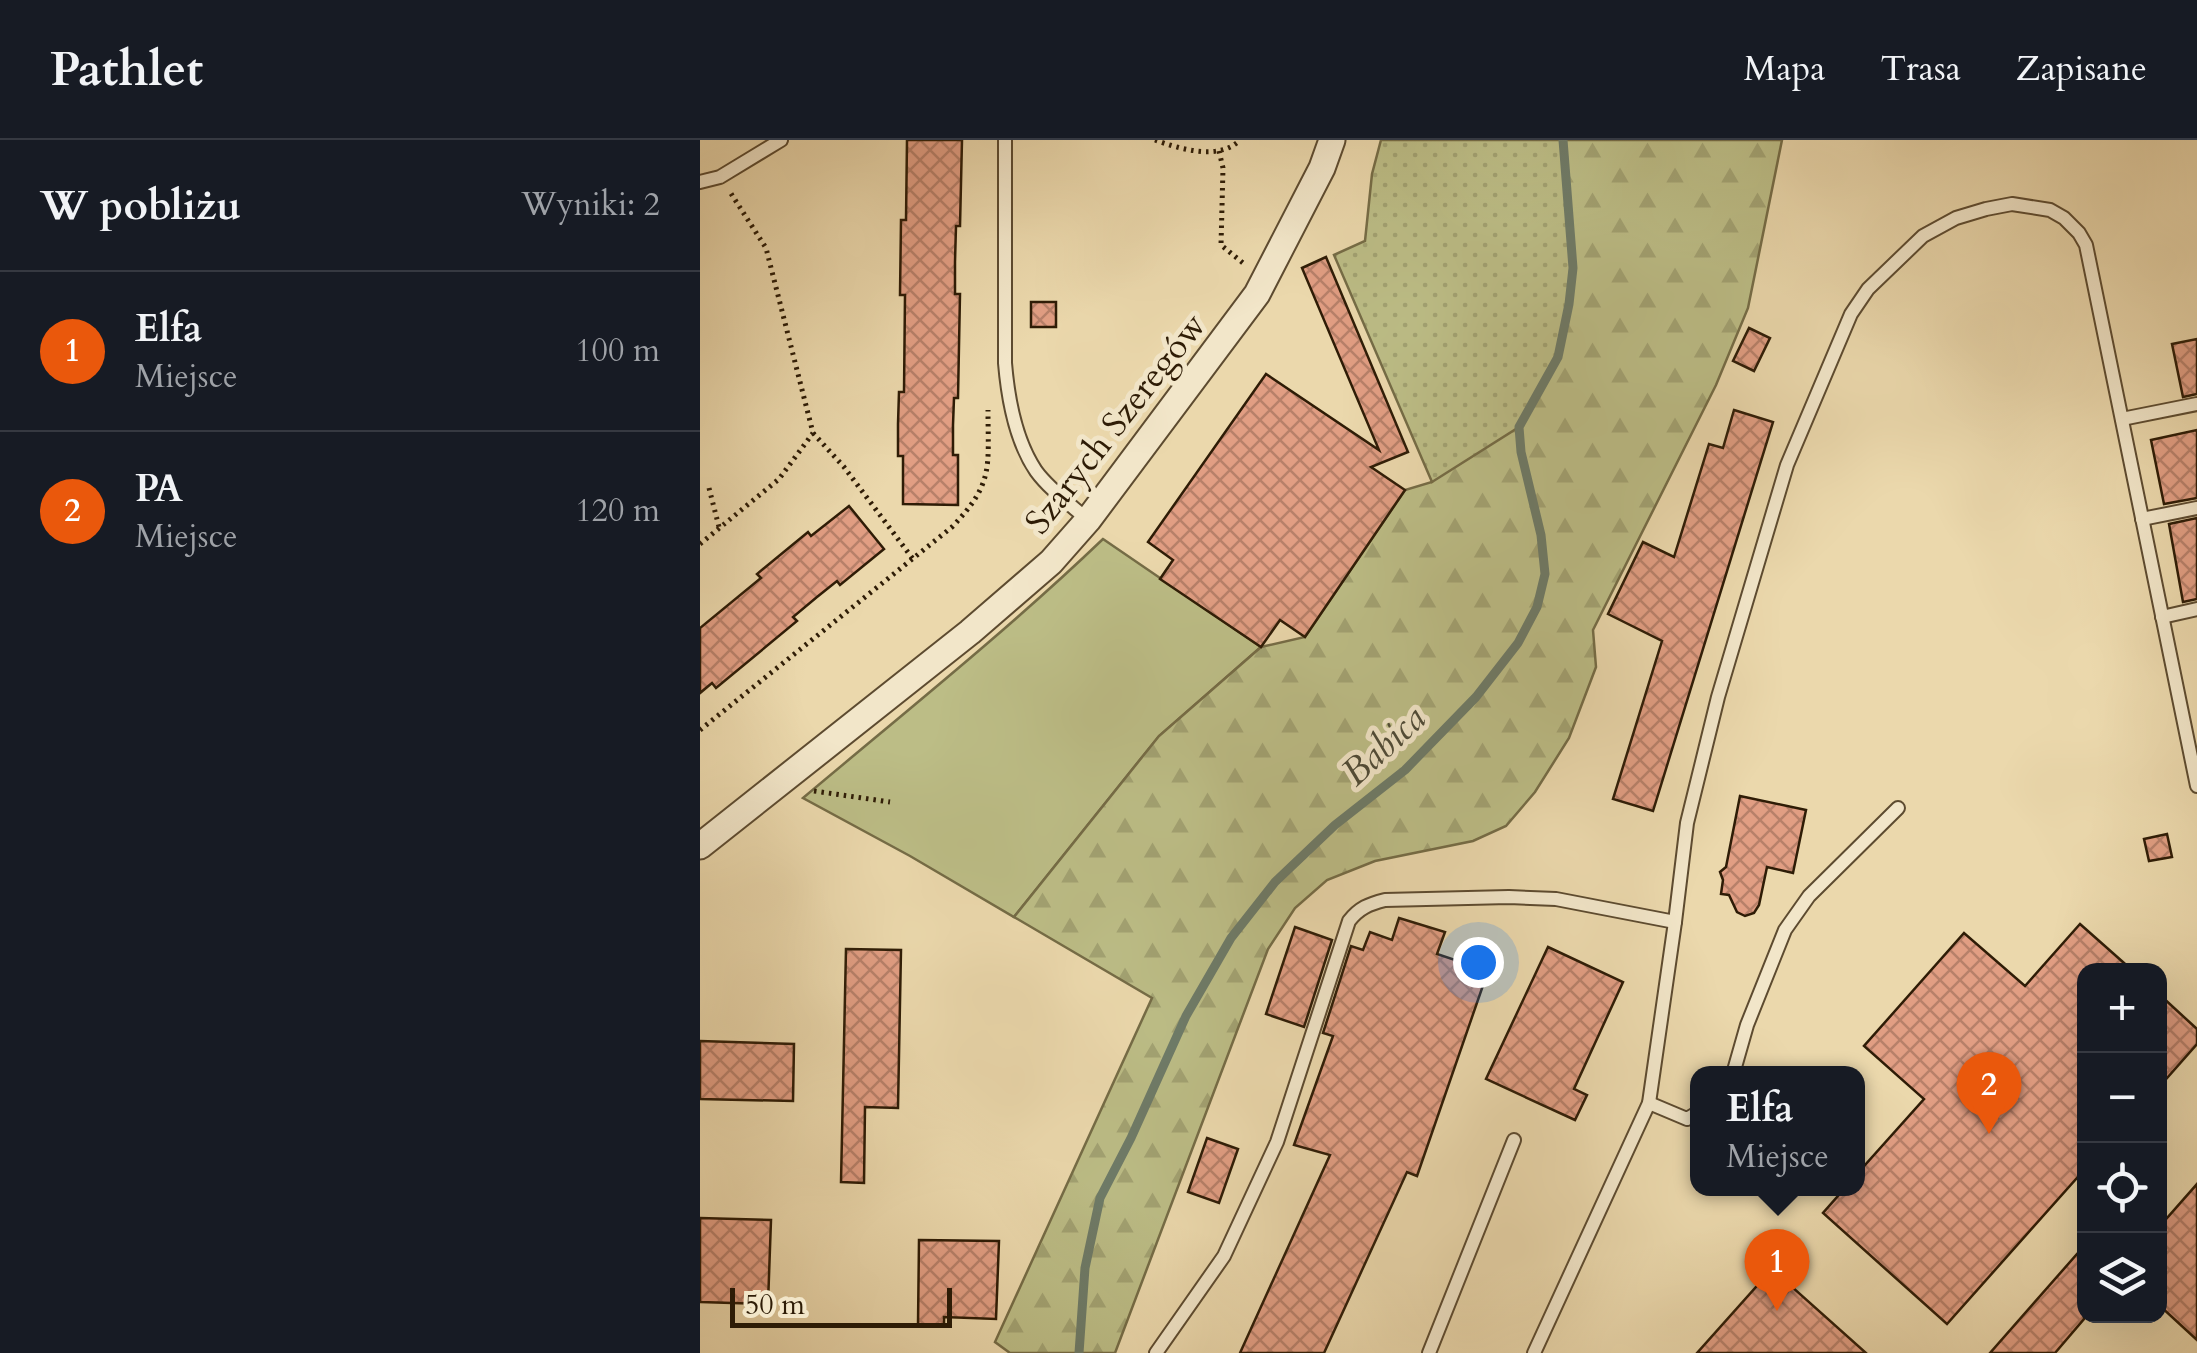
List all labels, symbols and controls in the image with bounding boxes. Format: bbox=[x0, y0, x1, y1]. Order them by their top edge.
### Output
text: Pathlet bbox=[50, 37, 203, 102]
text: Mapa bbox=[1744, 45, 1825, 93]
text: Trasa bbox=[1880, 45, 1961, 93]
text: Zapisane bbox=[2016, 45, 2147, 93]
text: W pobliżu bbox=[40, 177, 241, 234]
text: Wyniki: 2 bbox=[521, 183, 660, 227]
text: Elfa bbox=[135, 303, 202, 355]
street label: Szarych Szeregów bbox=[1014, 303, 1217, 544]
text: 1 bbox=[64, 329, 81, 373]
text: 100 m bbox=[575, 329, 660, 373]
text: Miejsce bbox=[135, 355, 238, 399]
text: PA bbox=[135, 463, 183, 515]
text: 2 bbox=[64, 489, 81, 533]
text: 120 m bbox=[575, 489, 660, 533]
text: Miejsce bbox=[135, 515, 238, 559]
water label: Babica bbox=[1330, 693, 1437, 798]
your location bbox=[1453, 937, 1504, 988]
map controls bbox=[2077, 963, 2167, 1323]
button: + bbox=[2077, 963, 2167, 1053]
pin: 2 bbox=[1956, 1052, 2022, 1134]
button: − bbox=[2077, 1053, 2167, 1143]
popup bbox=[1690, 1066, 1865, 1196]
text: Elfa bbox=[1726, 1083, 1793, 1135]
text: Miejsce bbox=[1726, 1135, 1829, 1179]
button: locate bbox=[2077, 1143, 2167, 1233]
pin: 1 bbox=[1744, 1228, 1810, 1311]
button: layers bbox=[2077, 1233, 2167, 1323]
scale bar bbox=[730, 1283, 952, 1328]
text: 50 m bbox=[745, 1286, 805, 1324]

